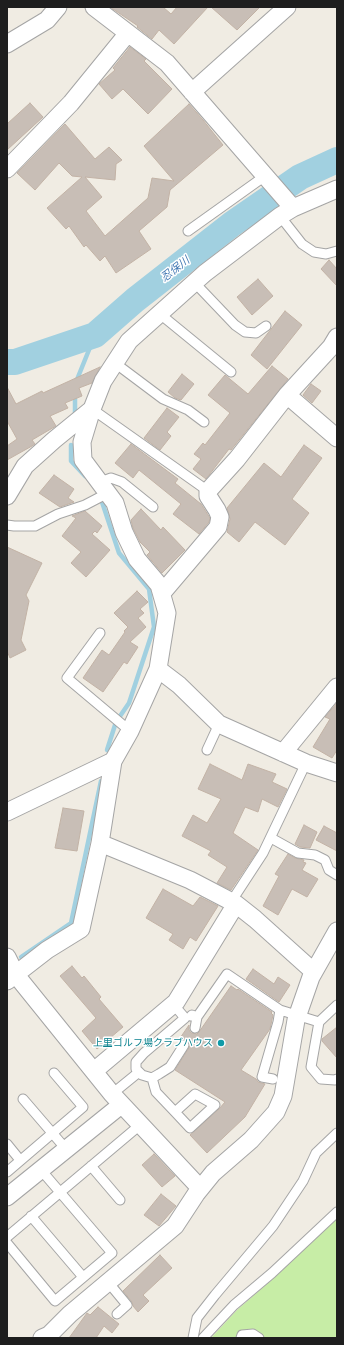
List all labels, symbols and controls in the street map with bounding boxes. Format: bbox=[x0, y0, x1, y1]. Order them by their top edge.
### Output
water label: 忍保川 bbox=[158, 254, 192, 284]
place label: 上里ゴルフ場クラブハウス bbox=[93, 1037, 213, 1049]
marker: 上里ゴルフ場クラブハウス bbox=[216, 1038, 226, 1048]

